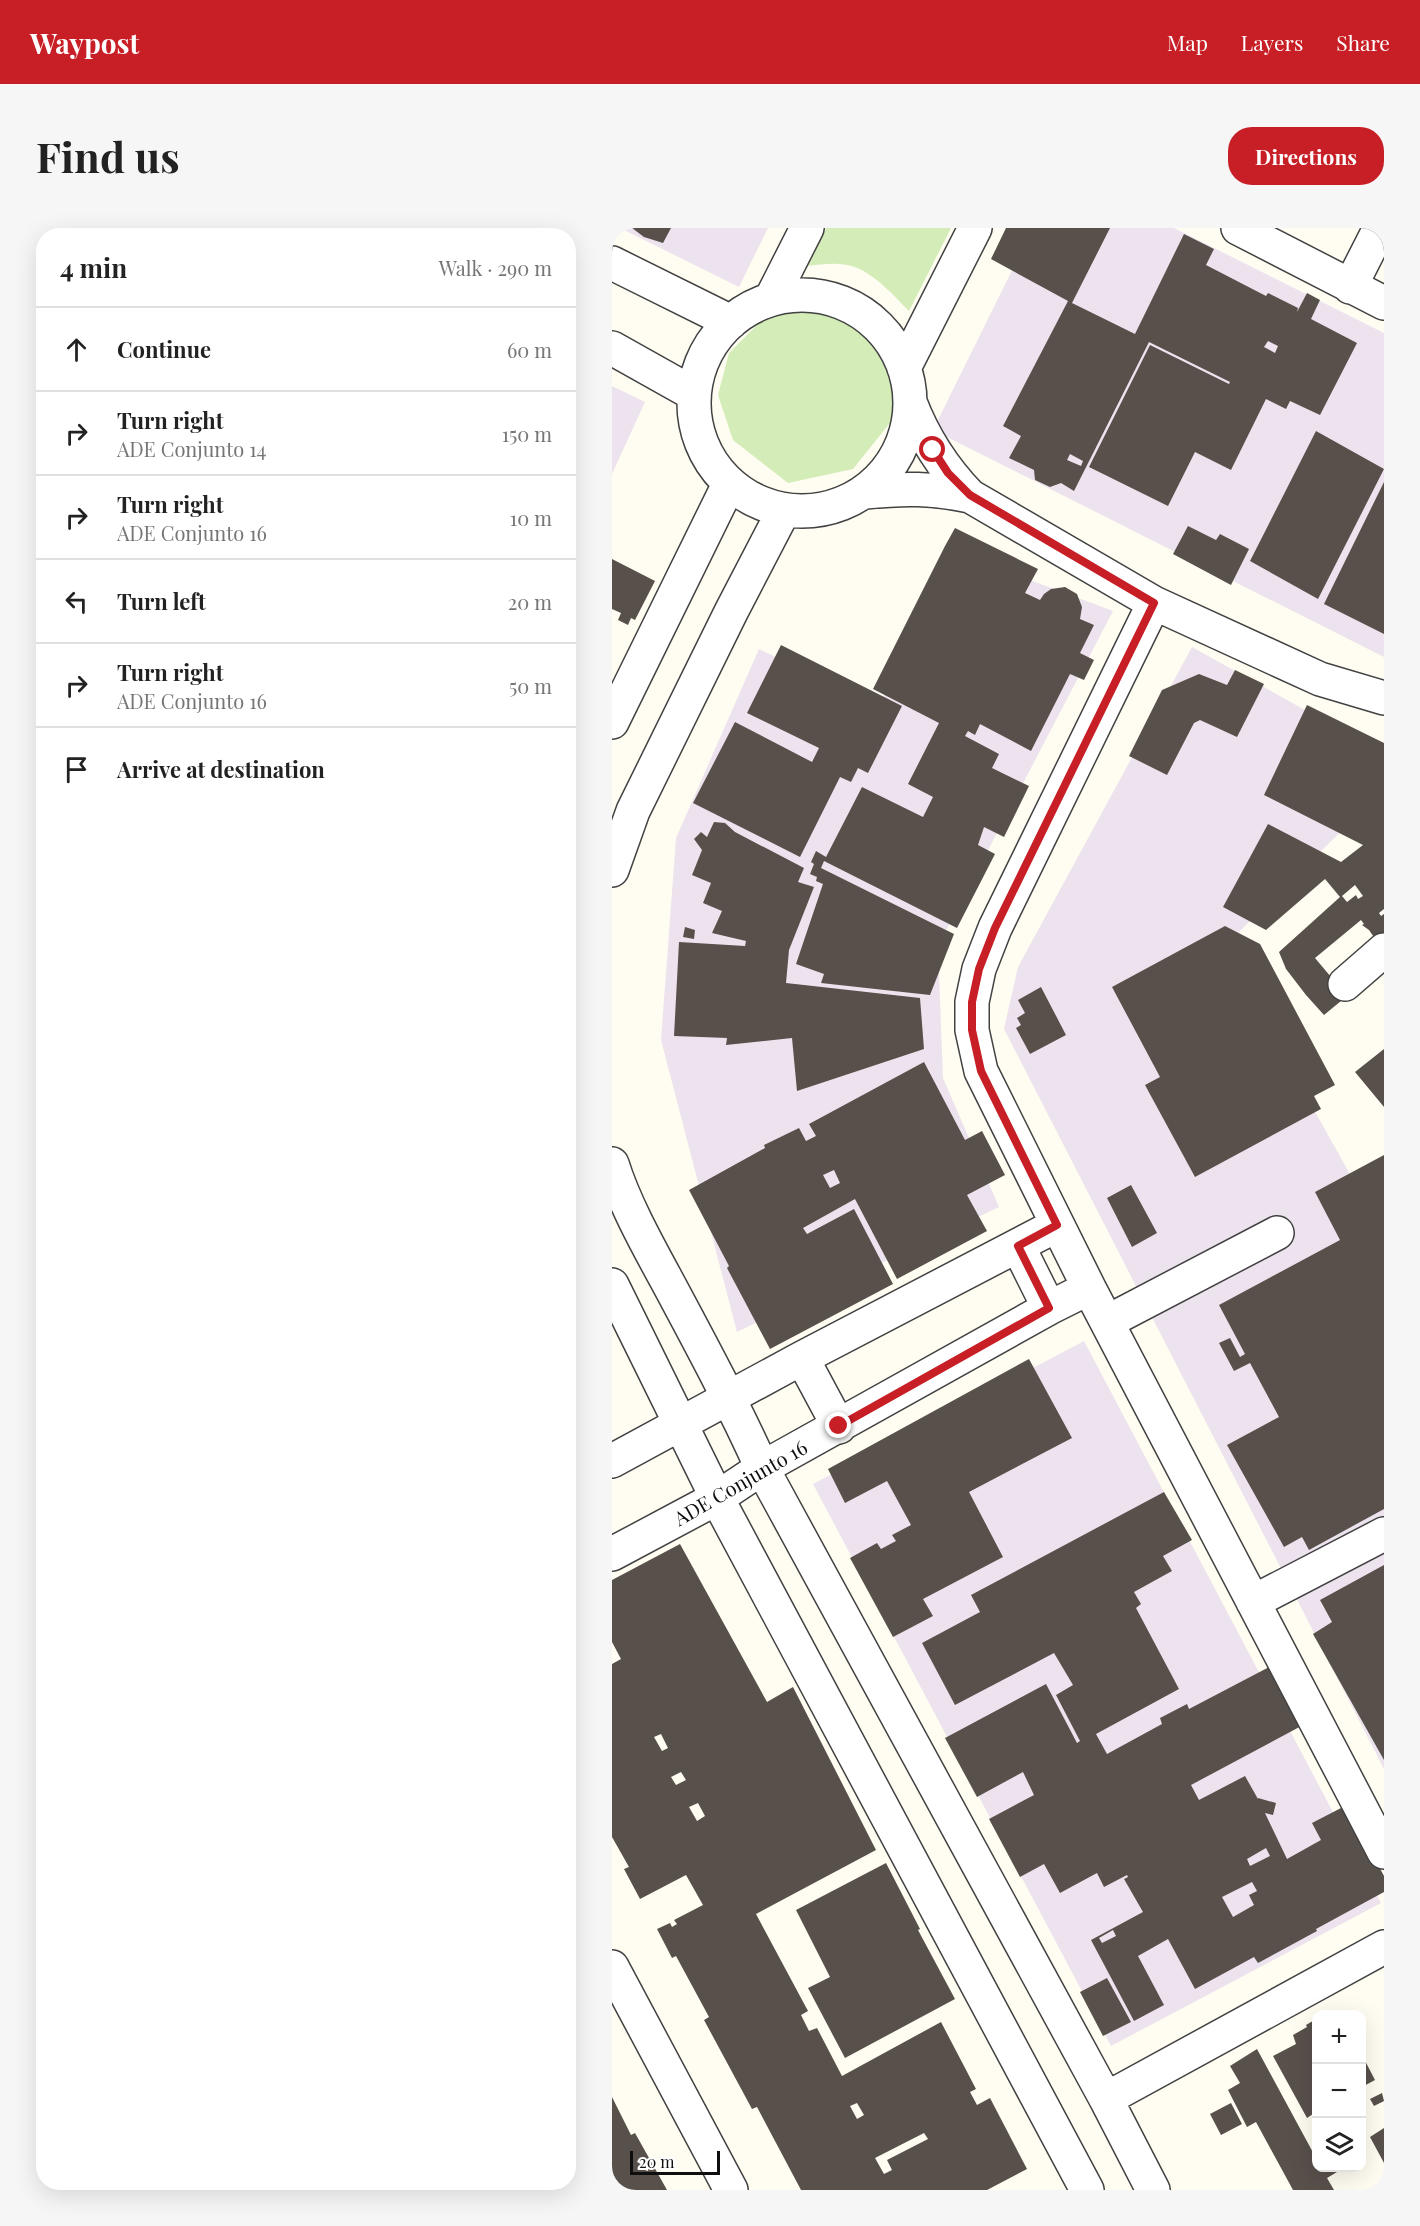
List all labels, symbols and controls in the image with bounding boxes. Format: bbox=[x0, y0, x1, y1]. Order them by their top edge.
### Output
text: Waypost bbox=[30, 24, 139, 61]
text: Map bbox=[1167, 28, 1208, 56]
text: Layers bbox=[1241, 28, 1303, 56]
text: Share bbox=[1336, 28, 1390, 56]
button: Directions bbox=[1228, 127, 1384, 185]
text: Find us bbox=[36, 128, 180, 184]
text: 4 min bbox=[60, 250, 127, 285]
text: Walk · 290 m bbox=[439, 254, 552, 281]
icon: ahead bbox=[60, 333, 93, 366]
text: Continue bbox=[117, 334, 211, 364]
text: 60 m bbox=[507, 336, 552, 363]
text: Turn right bbox=[117, 405, 223, 435]
icon: right bbox=[60, 417, 93, 450]
text: 150 m bbox=[502, 420, 552, 447]
text: ADE Conjunto 14 bbox=[117, 435, 267, 462]
route start bbox=[919, 436, 945, 462]
text: Turn right bbox=[117, 489, 223, 519]
icon: right bbox=[60, 501, 93, 534]
text: 10 m bbox=[510, 504, 552, 531]
text: ADE Conjunto 16 bbox=[117, 519, 267, 546]
icon: left bbox=[60, 585, 93, 618]
text: Turn left bbox=[117, 586, 206, 616]
text: 20 m bbox=[508, 588, 552, 615]
text: Turn right bbox=[117, 657, 223, 687]
icon: right bbox=[60, 669, 93, 702]
text: 50 m bbox=[509, 672, 552, 699]
text: ADE Conjunto 16 bbox=[117, 687, 267, 714]
icon: arrive bbox=[60, 753, 93, 786]
text: Arrive at destination bbox=[117, 754, 325, 784]
route end bbox=[825, 1412, 851, 1438]
street label: ADE Conjunto 16 bbox=[667, 1433, 812, 1532]
map controls bbox=[1312, 2010, 1366, 2172]
button: + bbox=[1312, 2010, 1366, 2064]
button: − bbox=[1312, 2064, 1366, 2118]
button: layers bbox=[1312, 2118, 1366, 2172]
scale bar bbox=[630, 2148, 720, 2176]
text: 20 m bbox=[639, 2151, 674, 2172]

